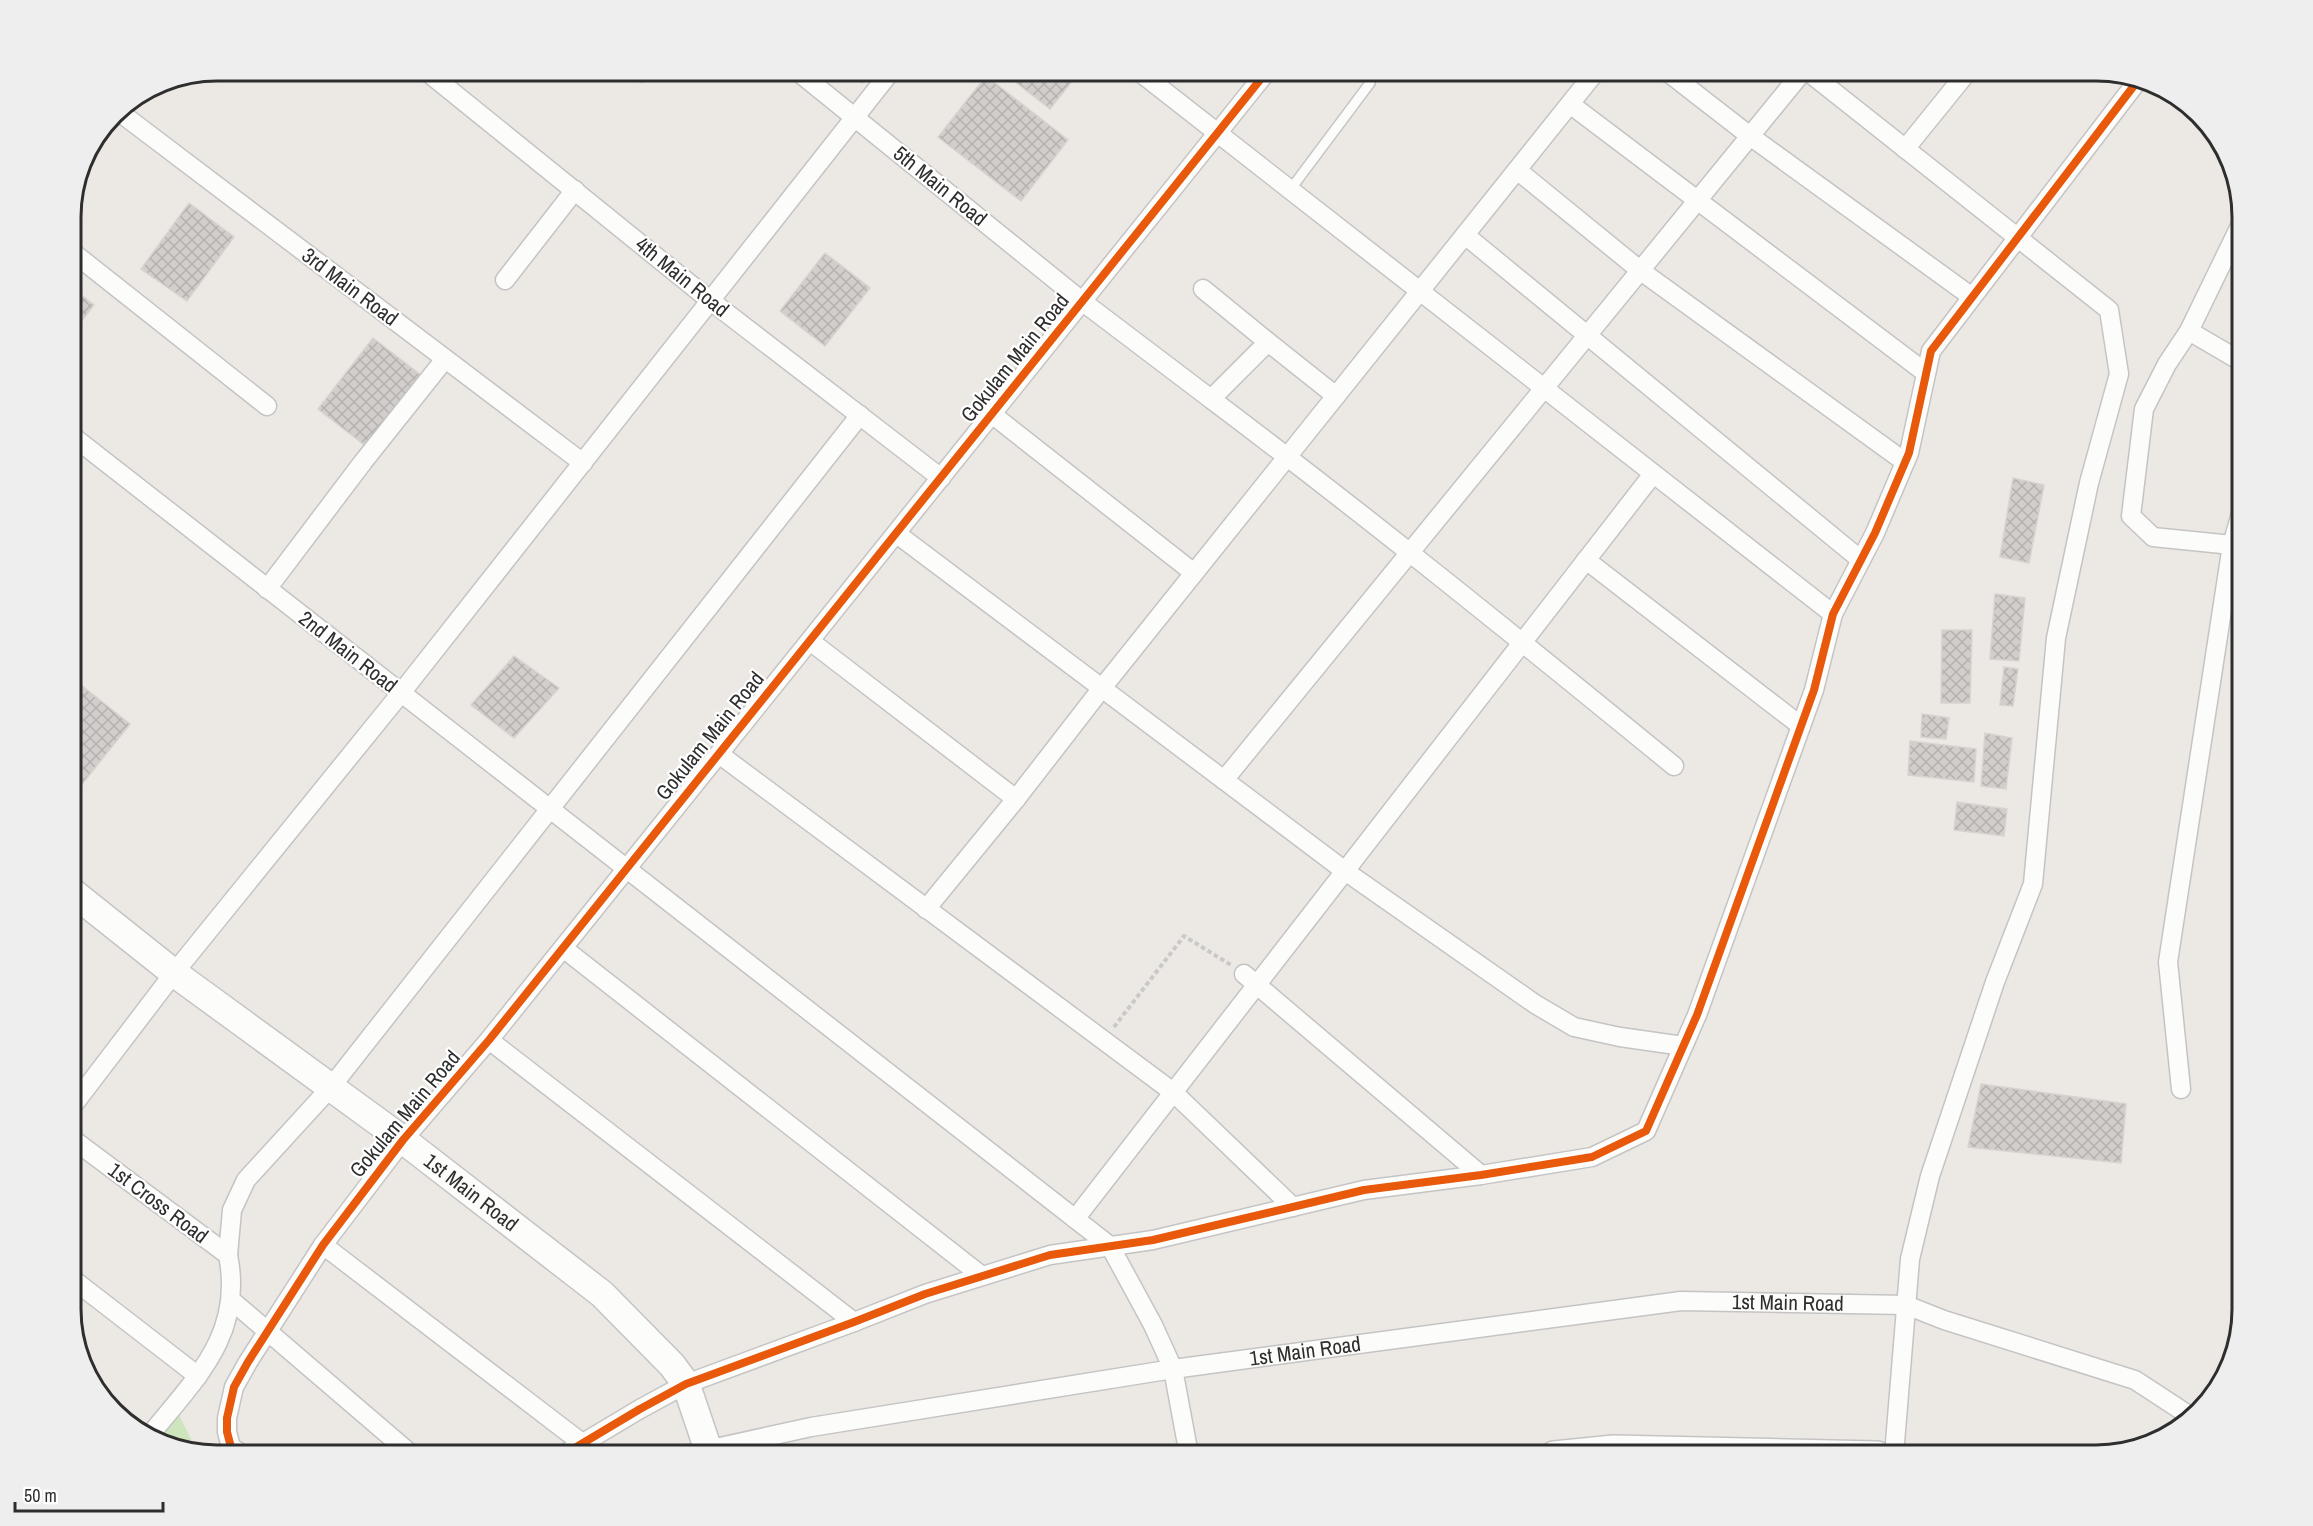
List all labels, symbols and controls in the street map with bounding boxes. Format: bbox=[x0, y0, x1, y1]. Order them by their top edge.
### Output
street label: 5th Main Road bbox=[887, 139, 993, 232]
street label: 4th Main Road bbox=[629, 230, 735, 323]
street label: 3rd Main Road bbox=[296, 241, 405, 332]
street label: Gokulam Main Road bbox=[954, 287, 1076, 428]
street label: 2nd Main Road bbox=[293, 604, 404, 699]
street label: Gokulam Main Road bbox=[649, 665, 771, 806]
street label: Gokulam Main Road bbox=[343, 1044, 466, 1183]
street label: 1st Main Road bbox=[418, 1146, 524, 1238]
street label: 1st Cross Road bbox=[102, 1155, 214, 1250]
street label: 1st Main Road bbox=[1732, 1287, 1844, 1318]
street label: 1st Main Road bbox=[1248, 1329, 1363, 1373]
scale bar bbox=[15, 1475, 164, 1513]
text: 50 m bbox=[24, 1483, 57, 1508]

